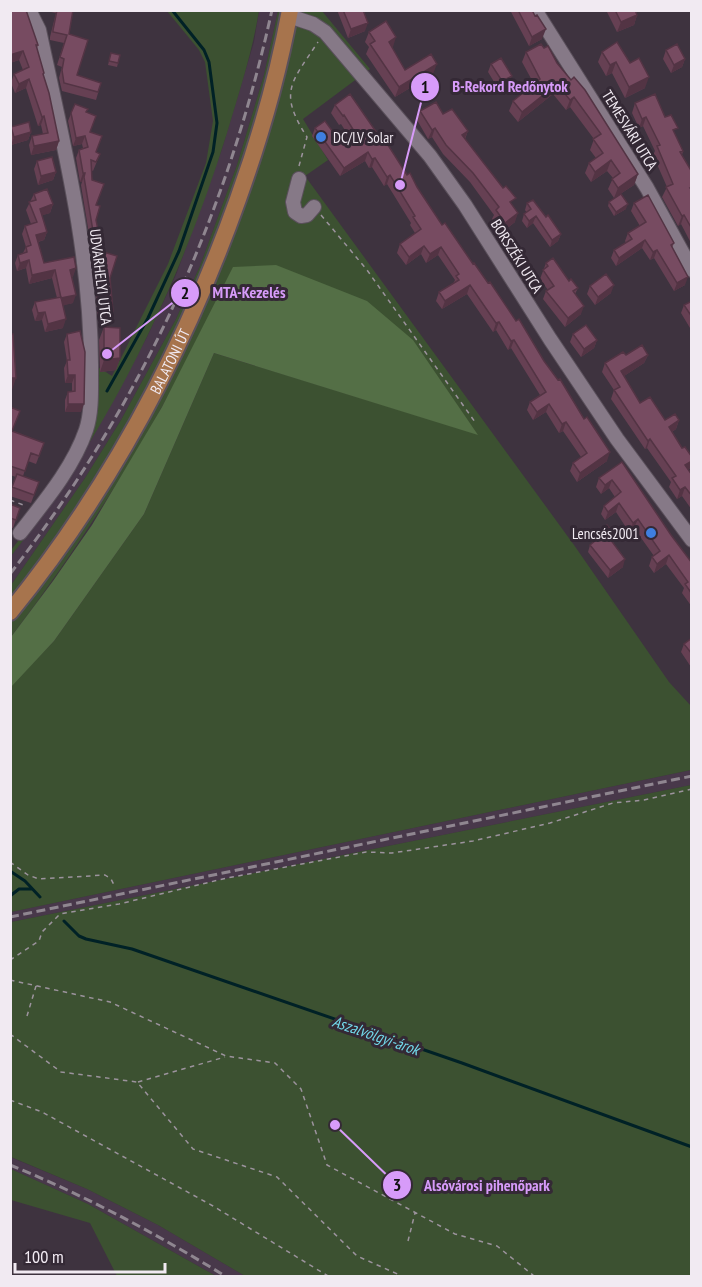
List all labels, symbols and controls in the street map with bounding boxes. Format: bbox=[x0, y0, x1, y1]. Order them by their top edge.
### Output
callout: B-Rekord Redőnytok bbox=[410, 70, 580, 104]
text: 1 bbox=[421, 75, 429, 98]
text: B-Rekord Redőnytok bbox=[452, 76, 568, 96]
street label: TEMESVÁRI UTCA bbox=[598, 87, 662, 174]
place label: DC/LV Solar bbox=[333, 128, 394, 147]
marker: DC/LV Solar bbox=[314, 130, 328, 144]
street label: BORSZÉKI UTCA bbox=[487, 216, 548, 297]
street label: UDVARHELYI UTCA bbox=[86, 228, 116, 327]
callout: MTA-Kezelés bbox=[170, 276, 297, 310]
text: 2 bbox=[181, 281, 189, 304]
text: MTA-Kezelés bbox=[212, 282, 286, 302]
street label: BALATONI ÚT bbox=[145, 325, 194, 397]
place label: Lencsés2001 bbox=[572, 524, 639, 543]
marker: Lencsés2001 bbox=[644, 526, 658, 540]
water label: Aszalvölgyi-árok bbox=[330, 1011, 424, 1060]
callout: Alsóvárosi pihenőpark bbox=[382, 1168, 562, 1202]
text: 3 bbox=[393, 1173, 401, 1196]
text: Alsóvárosi pihenőpark bbox=[423, 1175, 550, 1195]
scale bar bbox=[15, 1236, 165, 1274]
text: 100 m bbox=[24, 1245, 64, 1268]

